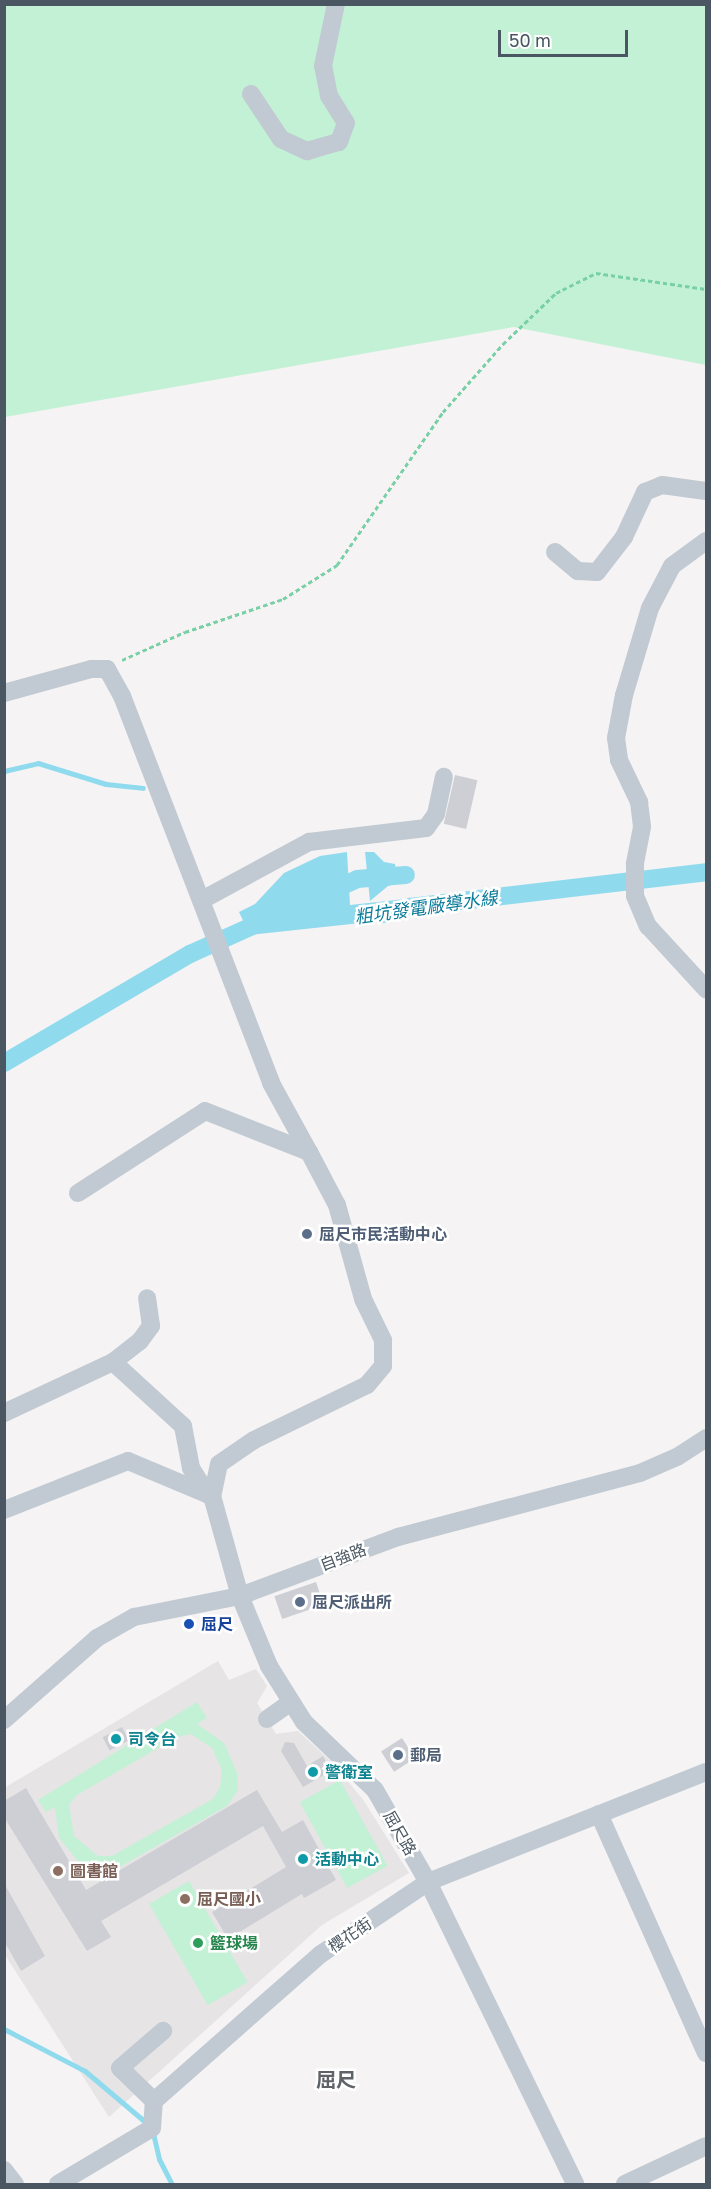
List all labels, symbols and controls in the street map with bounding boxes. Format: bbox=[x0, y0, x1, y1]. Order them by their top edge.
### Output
scale bar bbox=[501, 18, 632, 56]
text: 50 m bbox=[509, 29, 551, 51]
water label: 粗坑發電廠導水線 bbox=[353, 886, 499, 928]
place label: 屈尺市民活動中心 bbox=[319, 1224, 447, 1244]
marker: 屈尺市民活動中心 bbox=[300, 1227, 314, 1241]
street label: 自強路 bbox=[317, 1539, 369, 1575]
place label: 屈尺派出所 bbox=[312, 1592, 392, 1612]
marker: 屈尺派出所 bbox=[293, 1595, 307, 1609]
place label: 屈尺 bbox=[201, 1614, 233, 1634]
marker: 屈尺 bbox=[182, 1617, 196, 1631]
place label: 司令台 bbox=[128, 1729, 176, 1749]
marker: 司令台 bbox=[109, 1732, 123, 1746]
place label: 郵局 bbox=[410, 1745, 442, 1765]
marker: 郵局 bbox=[391, 1748, 405, 1762]
place label: 警衛室 bbox=[325, 1762, 373, 1782]
marker: 警衛室 bbox=[306, 1765, 320, 1779]
street label: 屈尺路 bbox=[380, 1807, 420, 1859]
place label: 活動中心 bbox=[315, 1849, 379, 1869]
marker: 活動中心 bbox=[296, 1852, 310, 1866]
place label: 圖書館 bbox=[70, 1861, 118, 1881]
marker: 圖書館 bbox=[51, 1864, 65, 1878]
place label: 屈尺國小 bbox=[197, 1889, 261, 1909]
marker: 屈尺國小 bbox=[178, 1892, 192, 1906]
street label: 櫻花街 bbox=[325, 1914, 375, 1956]
place label: 籃球場 bbox=[210, 1933, 258, 1953]
marker: 籃球場 bbox=[191, 1936, 205, 1950]
district label: 屈尺 bbox=[316, 2067, 356, 2091]

